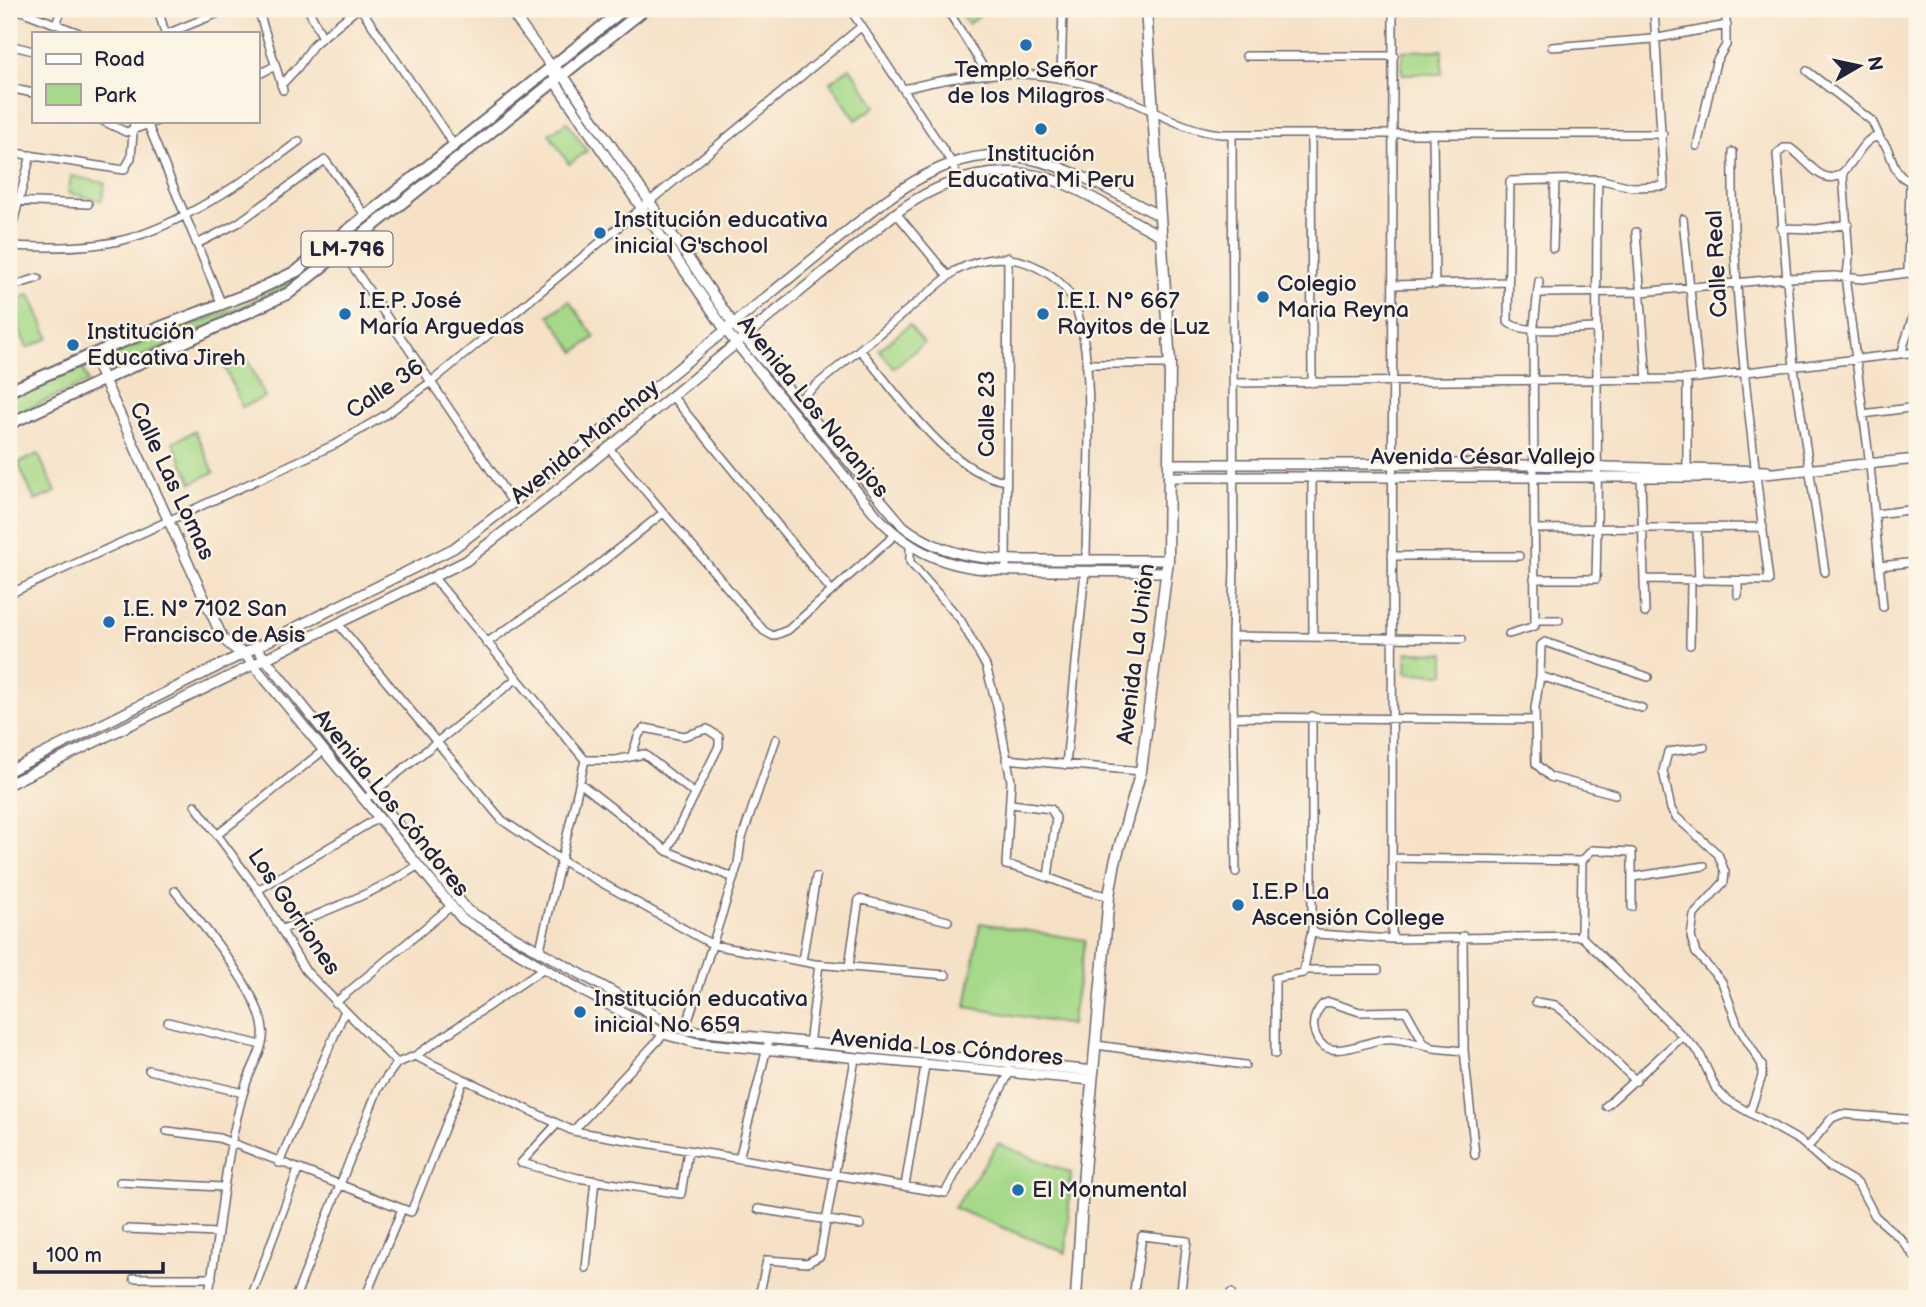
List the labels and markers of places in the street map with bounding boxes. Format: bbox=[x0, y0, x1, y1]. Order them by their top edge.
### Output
marker: Templo Señor de los Milagros bbox=[1018, 37, 1034, 53]
place label: Templo Señor de los Milagros bbox=[947, 56, 1105, 110]
marker: Institución Educativa Mi Peru bbox=[1033, 121, 1049, 137]
place label: Institución Educativa Mi Peru bbox=[947, 140, 1135, 194]
place label: Institución educativa inicial G'school bbox=[614, 206, 828, 260]
marker: Institución educativa inicial G'school bbox=[592, 225, 608, 241]
place label: Colegio Maria Reyna bbox=[1277, 270, 1409, 324]
place label: I.E.P. José María Arguedas bbox=[359, 287, 524, 341]
place label: I.E.I. N° 667 Rayitos de Luz bbox=[1057, 287, 1210, 341]
marker: Colegio Maria Reyna bbox=[1255, 289, 1271, 305]
marker: I.E.P. José María Arguedas bbox=[337, 306, 353, 322]
marker: I.E.I. N° 667 Rayitos de Luz bbox=[1035, 306, 1051, 322]
place label: Institución Educativa Jireh bbox=[87, 318, 246, 372]
marker: Institución Educativa Jireh bbox=[65, 337, 81, 353]
place label: I.E. N° 7102 San Francisco de Asis bbox=[123, 595, 305, 649]
marker: I.E. N° 7102 San Francisco de Asis bbox=[101, 614, 117, 630]
place label: I.E.P La Ascensión College bbox=[1252, 878, 1445, 932]
marker: I.E.P La Ascensión College bbox=[1230, 897, 1246, 913]
place label: Institución educativa inicial No. 659 bbox=[594, 985, 808, 1039]
marker: Institución educativa inicial No. 659 bbox=[572, 1004, 588, 1020]
place label: El Monumental bbox=[1032, 1176, 1187, 1204]
marker: El Monumental bbox=[1010, 1182, 1026, 1198]

